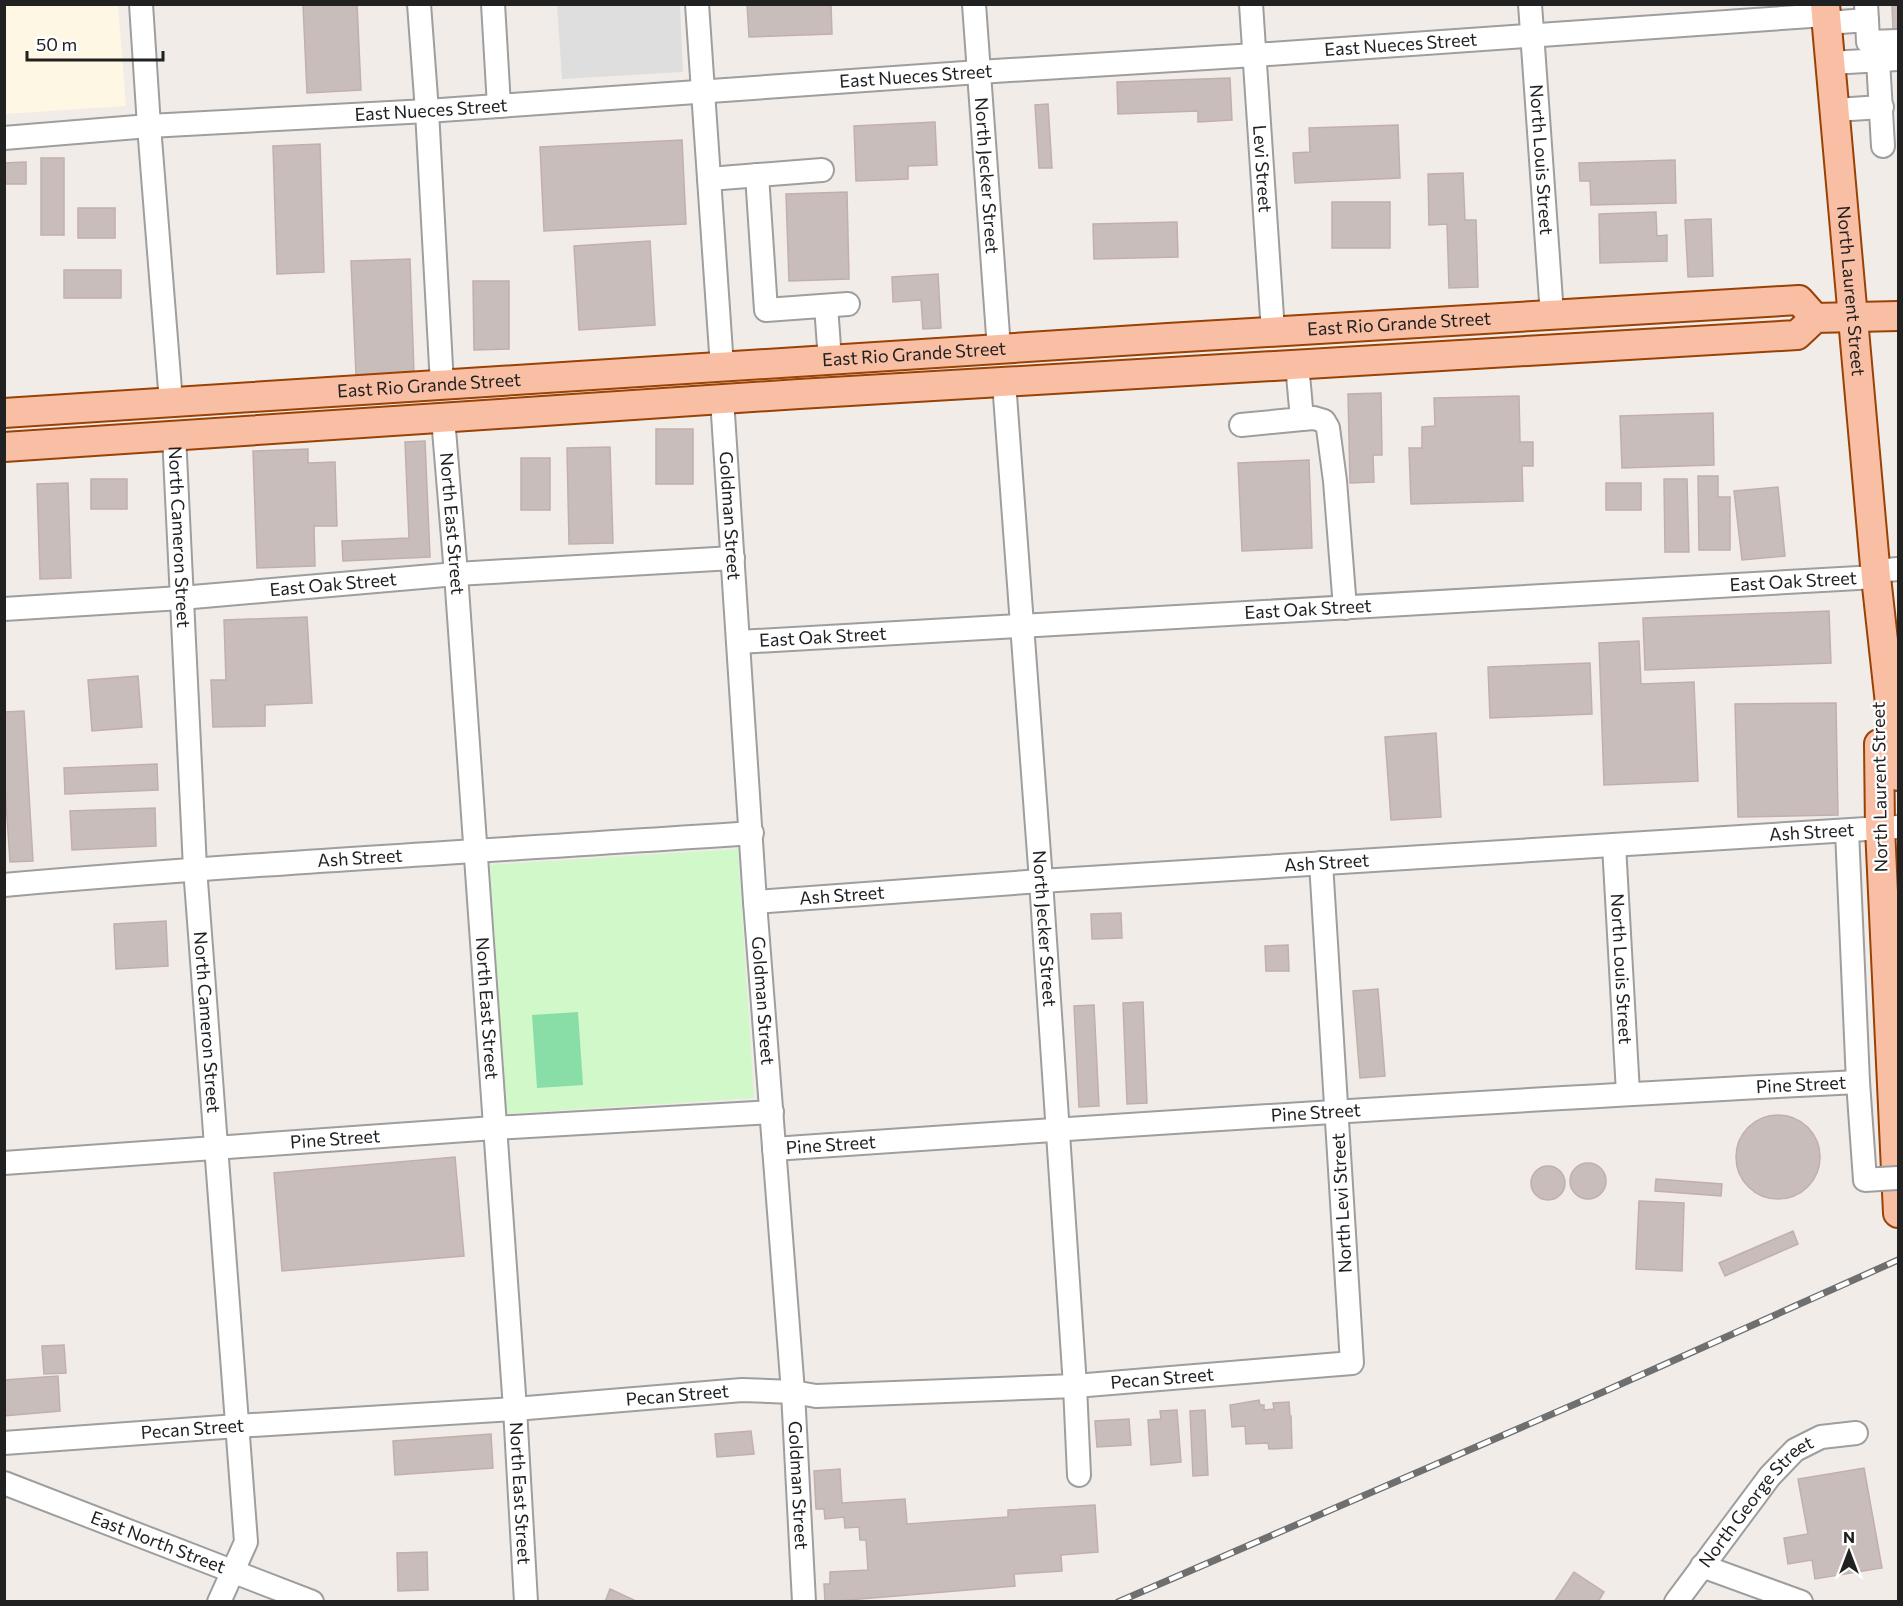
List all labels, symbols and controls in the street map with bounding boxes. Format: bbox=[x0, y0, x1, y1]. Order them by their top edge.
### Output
scale bar bbox=[27, 24, 164, 62]
street label: East Nueces Street bbox=[1324, 27, 1478, 60]
text: 50 m bbox=[36, 33, 77, 55]
street label: East Nueces Street bbox=[839, 59, 993, 92]
street label: North Louis Street bbox=[1526, 83, 1558, 236]
street label: East Nueces Street bbox=[354, 93, 508, 125]
street label: North Jecker Street bbox=[971, 96, 1004, 254]
street label: Levi Street bbox=[1249, 124, 1277, 213]
street label: North Laurent Street bbox=[1833, 205, 1870, 377]
street label: East Rio Grande Street bbox=[1306, 307, 1492, 340]
street label: East Rio Grande Street bbox=[821, 336, 1007, 370]
street label: East Rio Grande Street bbox=[336, 368, 522, 402]
street label: North Cameron Street bbox=[165, 445, 195, 628]
street label: Goldman Street bbox=[715, 451, 746, 581]
street label: North East Street bbox=[436, 452, 469, 595]
street label: East Oak Street bbox=[1729, 566, 1857, 595]
street label: East Oak Street bbox=[269, 567, 397, 600]
street label: East Oak Street bbox=[1244, 594, 1372, 623]
street label: East Oak Street bbox=[759, 622, 887, 651]
street label: North Laurent Street bbox=[1867, 701, 1891, 873]
street label: Ash Street bbox=[1768, 818, 1855, 845]
street label: Ash Street bbox=[317, 844, 403, 871]
street label: Ash Street bbox=[1283, 848, 1370, 876]
street label: North Jecker Street bbox=[1029, 849, 1061, 1007]
street label: Ash Street bbox=[798, 881, 885, 909]
street label: North Louis Street bbox=[1607, 893, 1637, 1045]
street label: North Cameron Street bbox=[190, 930, 225, 1114]
street label: Goldman Street bbox=[748, 935, 780, 1066]
street label: North East Street bbox=[472, 936, 504, 1080]
street label: Pine Street bbox=[1755, 1071, 1847, 1097]
street label: Pine Street bbox=[1270, 1098, 1361, 1126]
street label: Pine Street bbox=[289, 1124, 381, 1153]
street label: Pine Street bbox=[785, 1130, 877, 1158]
street label: North Levi Street bbox=[1326, 1132, 1356, 1274]
street label: Pecan Street bbox=[1110, 1363, 1215, 1393]
street label: Pecan Street bbox=[625, 1379, 730, 1410]
street label: Pecan Street bbox=[140, 1414, 245, 1443]
street label: Goldman Street bbox=[785, 1420, 813, 1550]
street label: North East Street bbox=[506, 1421, 536, 1565]
street label: North George Street bbox=[1694, 1431, 1817, 1571]
street label: East North Street bbox=[88, 1506, 229, 1578]
north arrow bbox=[1819, 1522, 1879, 1582]
text: N bbox=[1843, 1527, 1855, 1546]

